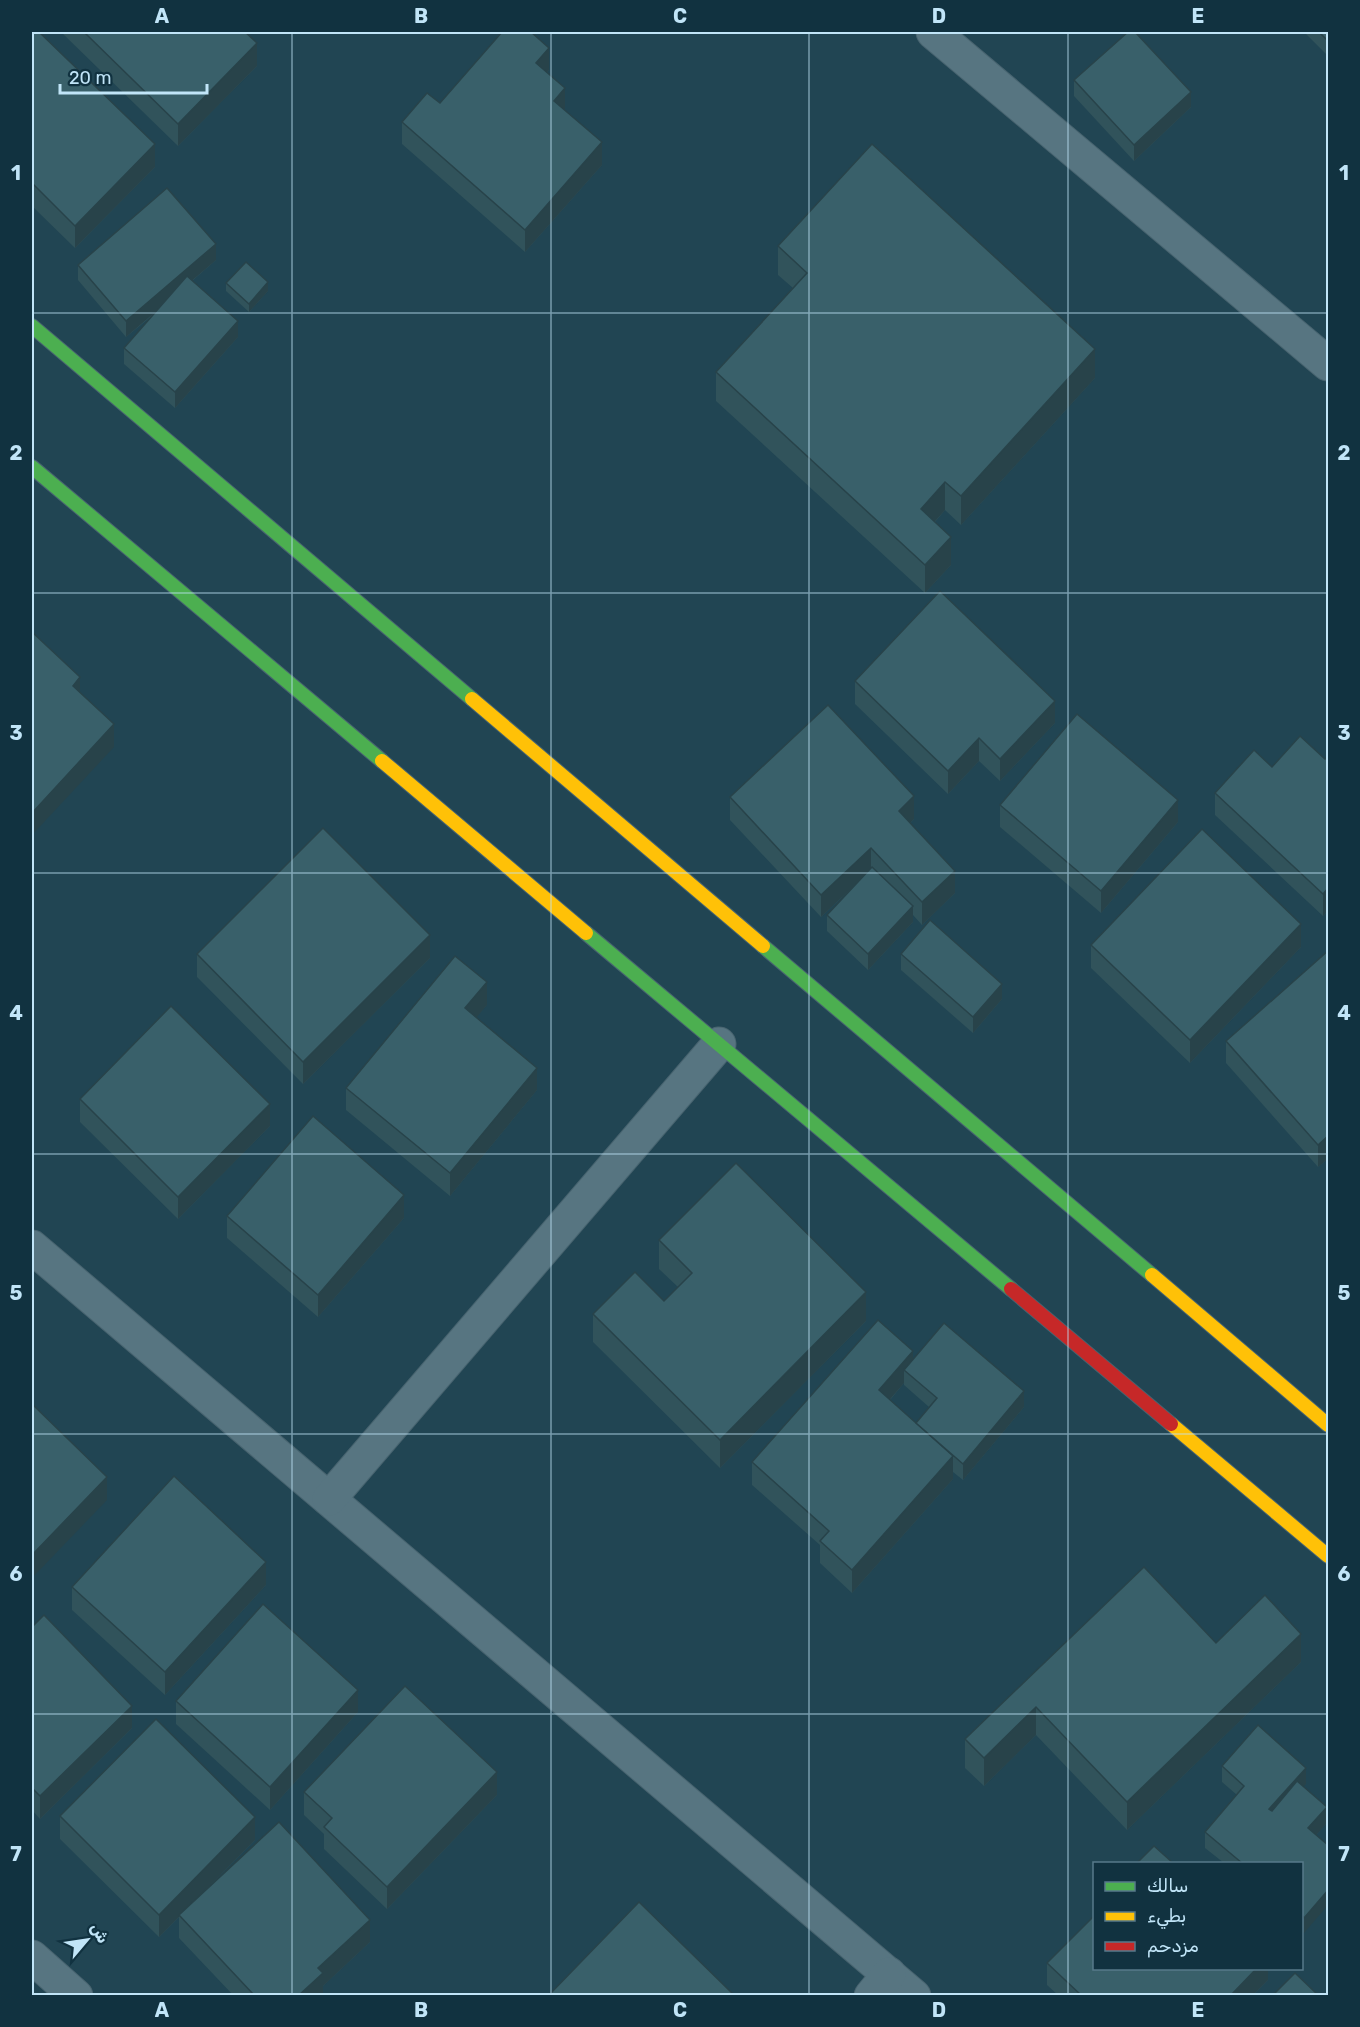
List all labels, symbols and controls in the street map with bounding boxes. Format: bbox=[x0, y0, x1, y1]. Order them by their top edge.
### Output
text: A bbox=[155, 4, 170, 28]
text: B bbox=[414, 4, 428, 28]
text: C bbox=[673, 4, 687, 28]
text: D bbox=[932, 4, 946, 28]
text: E bbox=[1192, 4, 1204, 28]
scale bar bbox=[60, 57, 207, 95]
text: 20 m bbox=[69, 67, 111, 89]
text: 1 bbox=[11, 161, 21, 185]
text: 1 bbox=[1339, 161, 1349, 185]
text: 2 bbox=[10, 441, 23, 465]
text: 2 bbox=[1338, 441, 1351, 465]
text: 3 bbox=[9, 721, 23, 745]
text: 3 bbox=[1337, 721, 1351, 745]
text: 4 bbox=[9, 1001, 23, 1025]
text: 4 bbox=[1337, 1001, 1351, 1025]
text: 5 bbox=[10, 1281, 23, 1305]
text: 5 bbox=[1338, 1281, 1351, 1305]
text: 6 bbox=[9, 1562, 23, 1586]
text: 6 bbox=[1337, 1562, 1351, 1586]
text: 7 bbox=[10, 1842, 22, 1866]
text: 7 bbox=[1338, 1842, 1350, 1866]
legend bbox=[1093, 1862, 1303, 1970]
text: سالك bbox=[1147, 1875, 1188, 1897]
text: بطيء bbox=[1147, 1905, 1186, 1929]
north arrow bbox=[57, 1910, 117, 1970]
text: ش bbox=[86, 1919, 113, 1946]
text: مزدحم bbox=[1147, 1935, 1199, 1958]
text: A bbox=[155, 1998, 170, 2022]
text: B bbox=[414, 1998, 428, 2022]
text: C bbox=[673, 1998, 687, 2022]
text: D bbox=[932, 1998, 946, 2022]
text: E bbox=[1192, 1998, 1204, 2022]

